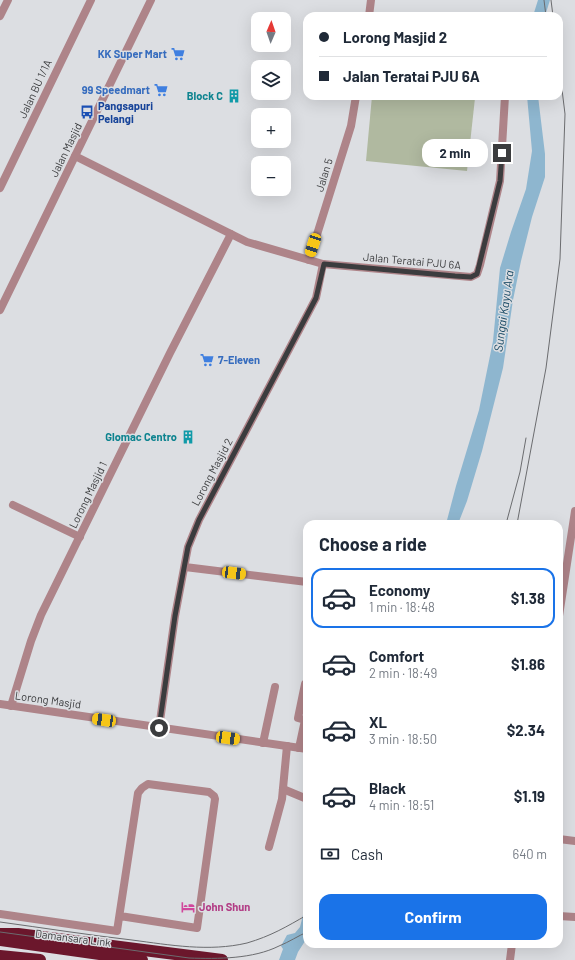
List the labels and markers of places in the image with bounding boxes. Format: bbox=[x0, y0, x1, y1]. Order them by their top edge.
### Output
supermarket icon: KK Super Mart bbox=[170, 46, 186, 62]
place label: KK Super Mart bbox=[98, 47, 167, 60]
supermarket icon: 99 Speedmart bbox=[153, 82, 169, 98]
place label: 99 Speedmart bbox=[82, 83, 150, 96]
building icon: Block C bbox=[226, 88, 242, 104]
place label: Block C bbox=[187, 89, 223, 102]
place label: Pangsapuri Pelangi bbox=[98, 99, 153, 125]
bus stop icon: Pangsapuri Pelangi bbox=[79, 104, 95, 120]
supermarket icon: 7-Eleven bbox=[199, 352, 215, 368]
place label: 7-Eleven bbox=[218, 353, 260, 366]
building icon: Glomac Centro bbox=[180, 429, 196, 445]
place label: Glomac Centro bbox=[105, 430, 177, 443]
hotel icon: John Shun bbox=[180, 899, 196, 915]
place label: John Shun bbox=[199, 900, 250, 913]

